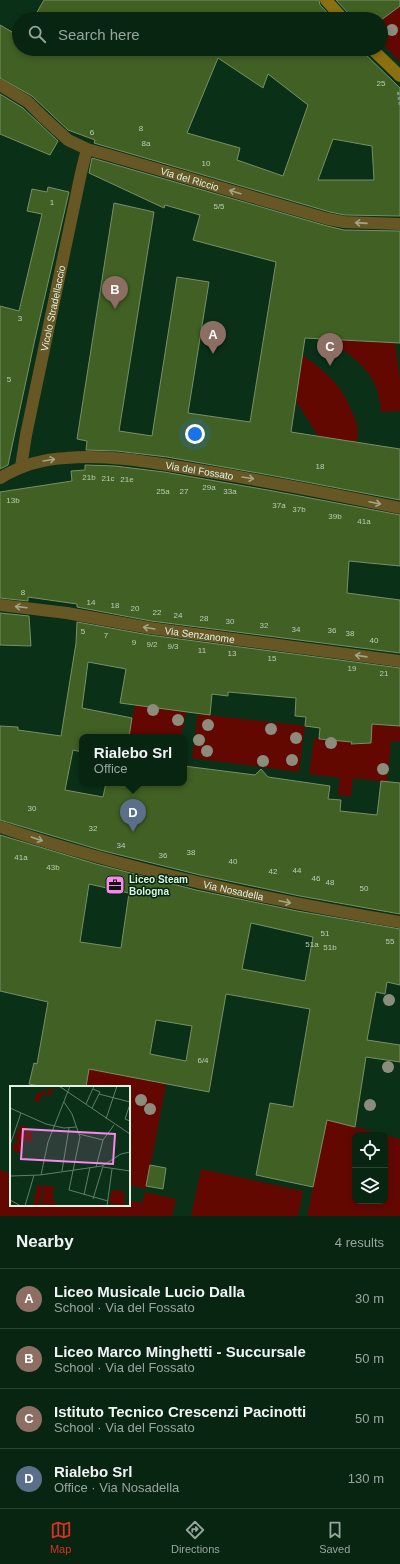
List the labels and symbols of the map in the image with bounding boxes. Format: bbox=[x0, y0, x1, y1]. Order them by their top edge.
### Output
house number: 25 bbox=[377, 79, 386, 88]
house number: 8 bbox=[139, 124, 144, 133]
house number: 6 bbox=[90, 128, 95, 137]
house number: 8a bbox=[142, 139, 151, 148]
house number: 10 bbox=[202, 159, 211, 168]
street label: Via del Riccio bbox=[159, 165, 221, 193]
one-way arrow bbox=[229, 188, 242, 195]
house number: 1 bbox=[50, 198, 55, 207]
house number: 5/5 bbox=[213, 202, 225, 211]
one-way arrow bbox=[355, 220, 368, 227]
street label: Vicolo Stradellaccio bbox=[39, 264, 68, 352]
pin: B bbox=[102, 276, 128, 309]
house number: 3 bbox=[18, 314, 23, 323]
pin: A bbox=[200, 321, 226, 354]
pin: C bbox=[317, 333, 343, 366]
house number: 5 bbox=[7, 375, 12, 384]
your location bbox=[185, 424, 205, 444]
one-way arrow bbox=[43, 456, 56, 464]
street label: Via del Fossato bbox=[165, 460, 235, 482]
house number: 18 bbox=[316, 462, 325, 471]
house number: 21b bbox=[82, 473, 96, 482]
house number: 21c bbox=[102, 474, 114, 483]
one-way arrow bbox=[241, 474, 254, 482]
house number: 21e bbox=[120, 475, 134, 484]
house number: 29a bbox=[202, 483, 216, 492]
house number: 25a bbox=[156, 487, 170, 496]
house number: 27 bbox=[180, 487, 189, 496]
house number: 33a bbox=[223, 487, 237, 496]
house number: 13b bbox=[6, 496, 20, 505]
one-way arrow bbox=[369, 499, 382, 507]
house number: 37a bbox=[272, 501, 286, 510]
house number: 37b bbox=[292, 505, 306, 514]
house number: 39b bbox=[328, 512, 342, 521]
house number: 41a bbox=[357, 517, 371, 526]
house number: 8 bbox=[21, 588, 26, 597]
house number: 14 bbox=[87, 598, 96, 607]
house number: 18 bbox=[111, 601, 120, 610]
one-way arrow bbox=[15, 603, 28, 611]
house number: 20 bbox=[131, 604, 140, 613]
house number: 22 bbox=[153, 608, 162, 617]
house number: 24 bbox=[174, 611, 183, 620]
house number: 28 bbox=[200, 614, 209, 623]
house number: 30 bbox=[226, 617, 235, 626]
house number: 32 bbox=[260, 621, 269, 630]
one-way arrow bbox=[143, 624, 156, 632]
street label: Via Senzanome bbox=[164, 625, 236, 645]
house number: 34 bbox=[292, 625, 301, 634]
house number: 36 bbox=[328, 626, 337, 635]
house number: 5 bbox=[81, 627, 86, 636]
house number: 38 bbox=[346, 629, 355, 638]
house number: 7 bbox=[104, 631, 109, 640]
house number: 40 bbox=[370, 636, 379, 645]
house number: 9 bbox=[132, 638, 137, 647]
house number: 9/2 bbox=[146, 640, 158, 649]
house number: 9/3 bbox=[167, 642, 179, 651]
house number: 11 bbox=[198, 646, 207, 655]
house number: 13 bbox=[228, 649, 237, 658]
one-way arrow bbox=[355, 652, 368, 660]
house number: 15 bbox=[268, 654, 277, 663]
house number: 19 bbox=[348, 664, 357, 673]
house number: 21 bbox=[380, 669, 389, 678]
pin: D bbox=[120, 799, 146, 832]
house number: 30 bbox=[28, 804, 37, 813]
house number: 32 bbox=[89, 824, 98, 833]
one-way arrow bbox=[30, 836, 43, 843]
house number: 34 bbox=[117, 841, 126, 850]
house number: 38 bbox=[187, 848, 196, 857]
house number: 36 bbox=[159, 851, 168, 860]
house number: 41a bbox=[14, 853, 28, 862]
house number: 40 bbox=[229, 857, 238, 866]
house number: 43b bbox=[46, 863, 60, 872]
house number: 44 bbox=[293, 866, 302, 875]
house number: 42 bbox=[269, 867, 278, 876]
office icon: Liceo Steam Bologna bbox=[104, 874, 126, 896]
place label: Liceo Steam Bologna bbox=[129, 874, 188, 897]
house number: 46 bbox=[312, 874, 321, 883]
house number: 48 bbox=[326, 878, 335, 887]
street label: Via Nosadella bbox=[202, 879, 265, 903]
house number: 50 bbox=[360, 884, 369, 893]
one-way arrow bbox=[278, 898, 291, 906]
house number: 51 bbox=[321, 929, 330, 938]
house number: 55 bbox=[386, 937, 395, 946]
house number: 51a bbox=[305, 940, 319, 949]
house number: 51b bbox=[323, 943, 337, 952]
house number: 6/4 bbox=[197, 1056, 209, 1065]
inset map bbox=[10, 1086, 130, 1206]

